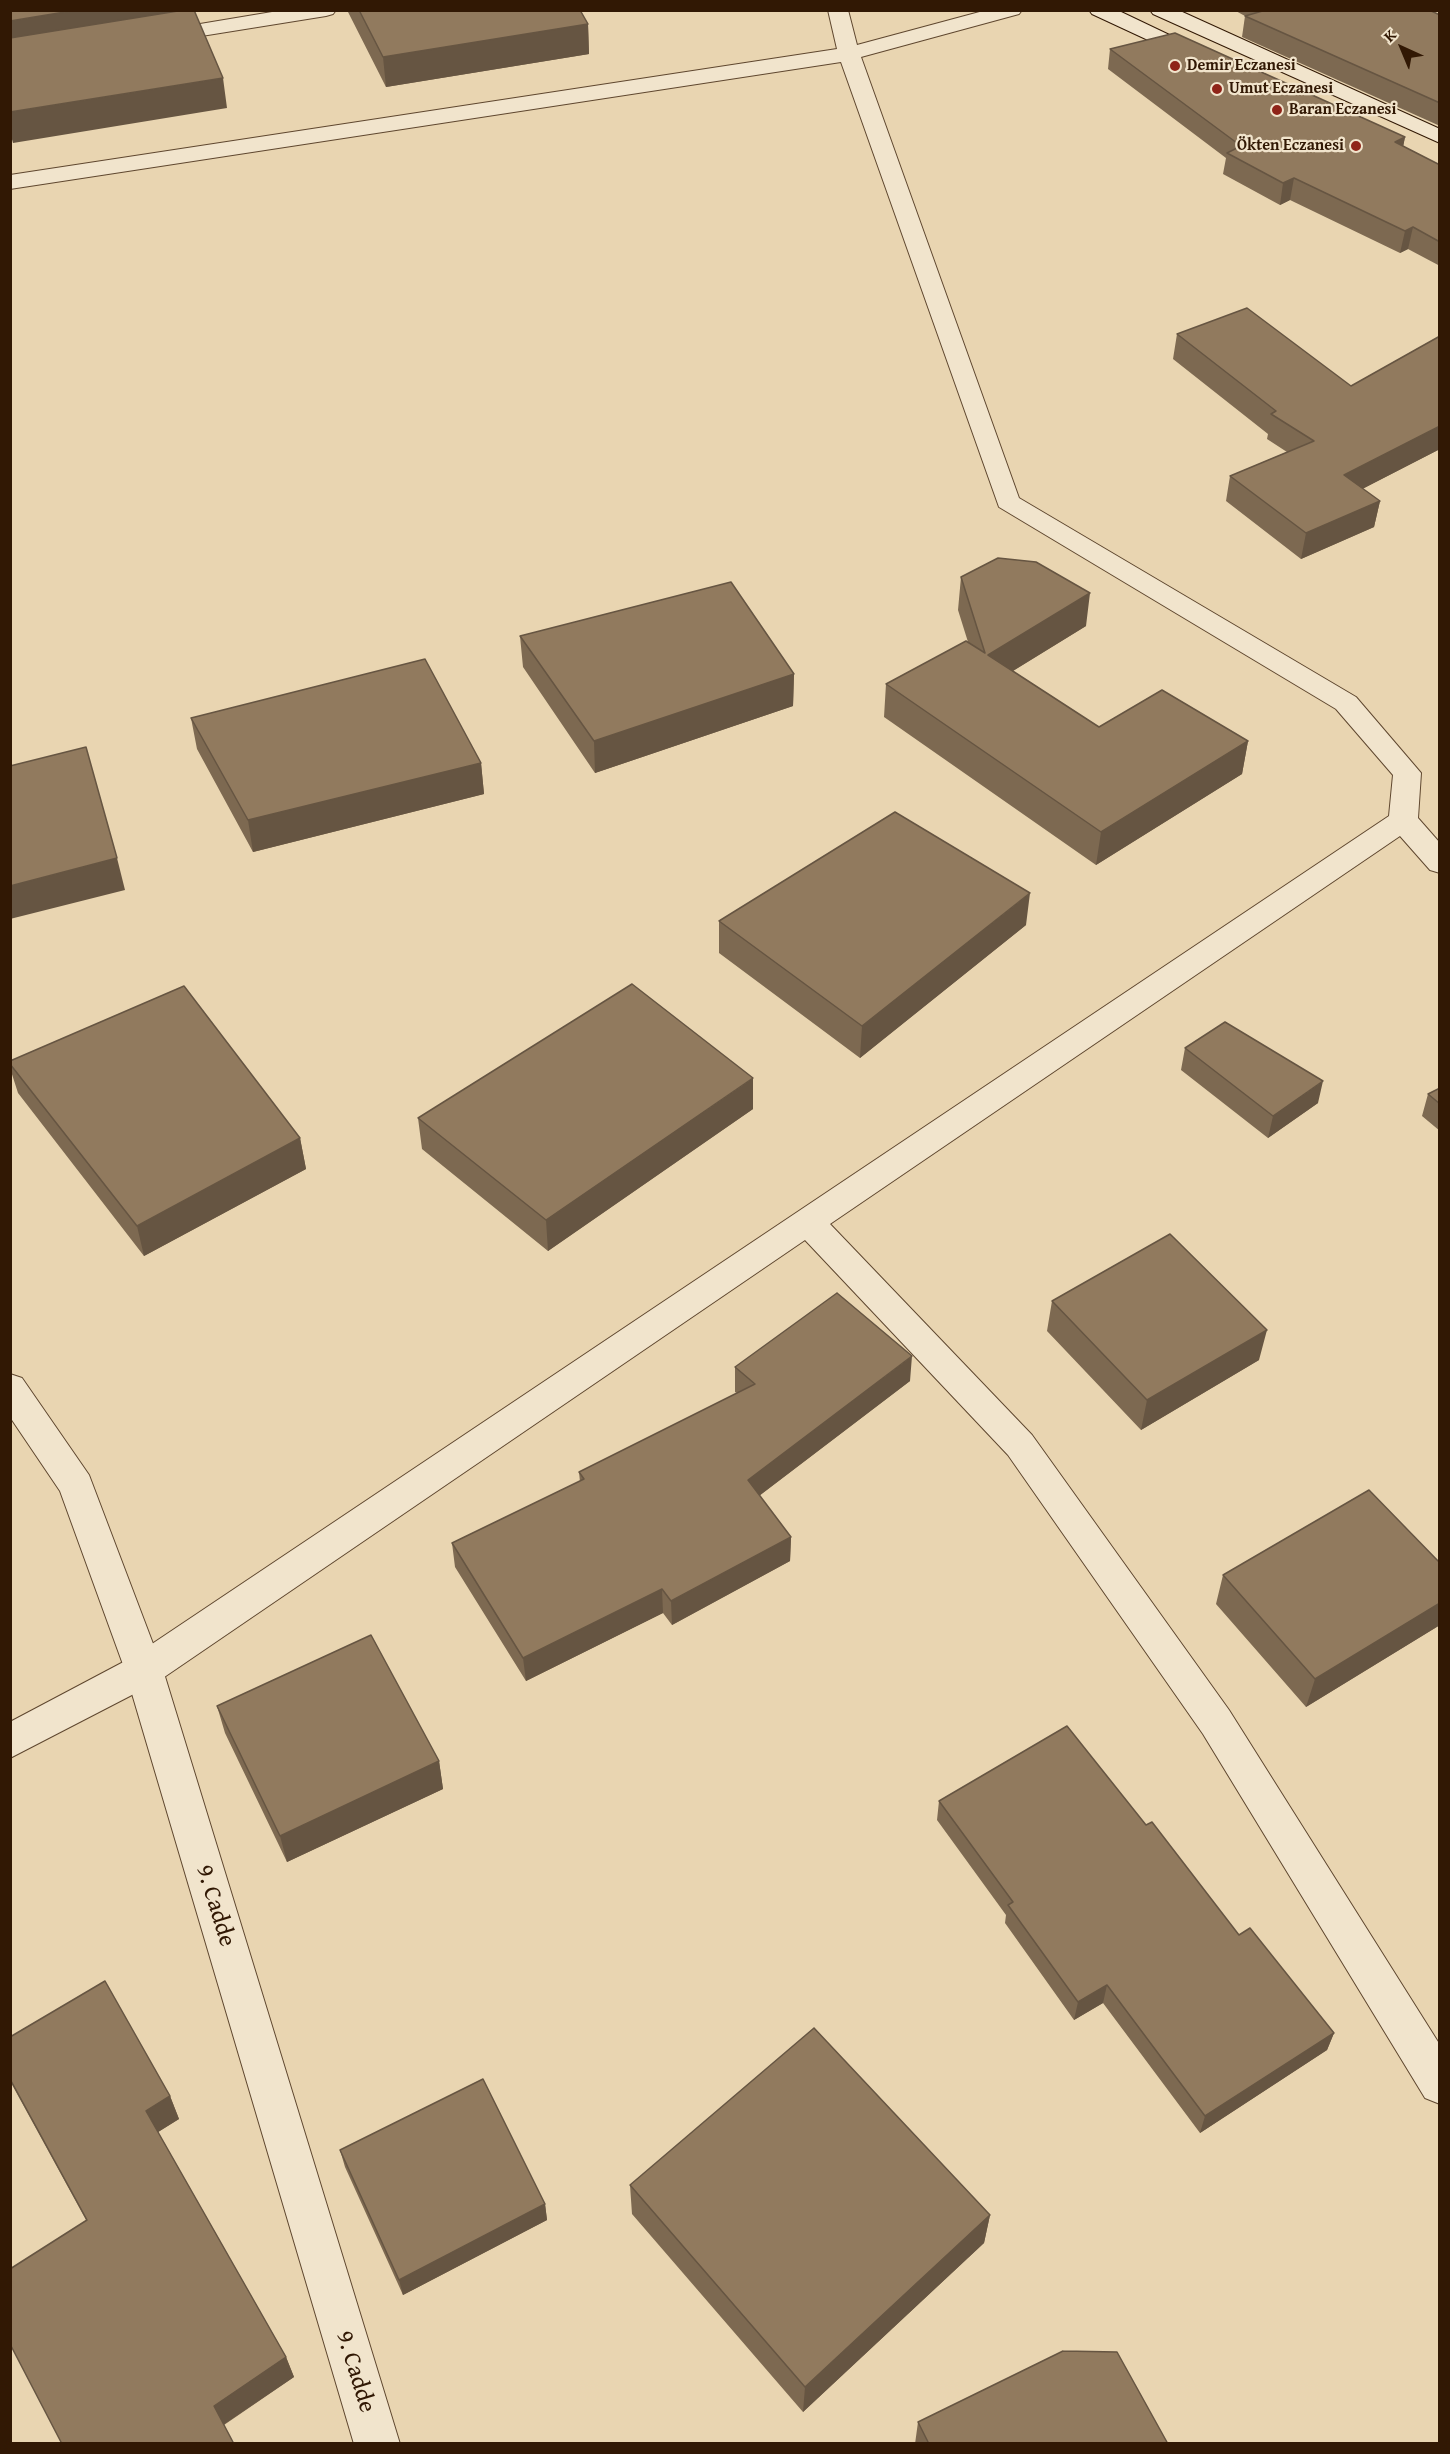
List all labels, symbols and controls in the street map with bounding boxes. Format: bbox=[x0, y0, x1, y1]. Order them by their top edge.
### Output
north arrow bbox=[1372, 18, 1432, 78]
text: K bbox=[1378, 23, 1401, 47]
place label: Demir Eczanesi bbox=[1187, 56, 1296, 76]
marker: Demir Eczanesi bbox=[1168, 59, 1182, 73]
place label: Umut Eczanesi bbox=[1229, 79, 1333, 99]
marker: Umut Eczanesi bbox=[1210, 82, 1224, 96]
place label: Baran Eczanesi bbox=[1289, 100, 1396, 120]
marker: Baran Eczanesi bbox=[1270, 103, 1284, 117]
place label: Ökten Eczanesi bbox=[1237, 136, 1344, 156]
marker: Ökten Eczanesi bbox=[1349, 139, 1363, 153]
street label: 9. Cadde bbox=[189, 1862, 241, 1950]
street label: 9. Cadde bbox=[329, 2328, 381, 2416]

